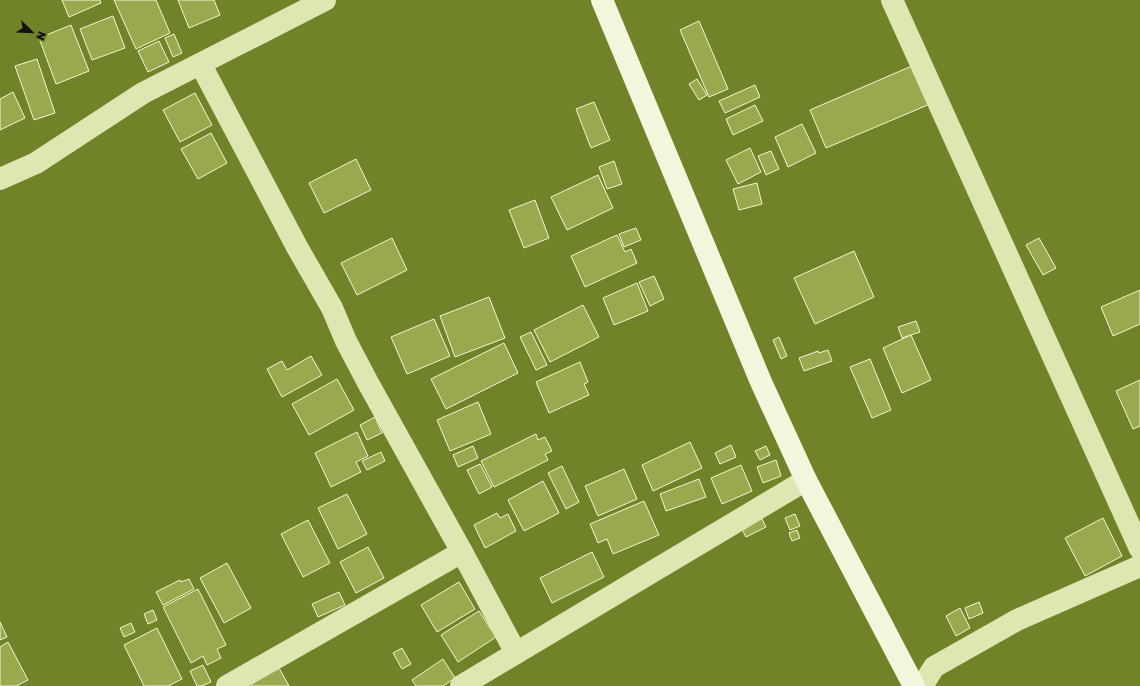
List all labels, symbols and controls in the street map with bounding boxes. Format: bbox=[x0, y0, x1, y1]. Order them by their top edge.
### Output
north arrow bbox=[12, 12, 52, 52]
text: N bbox=[34, 30, 49, 42]

